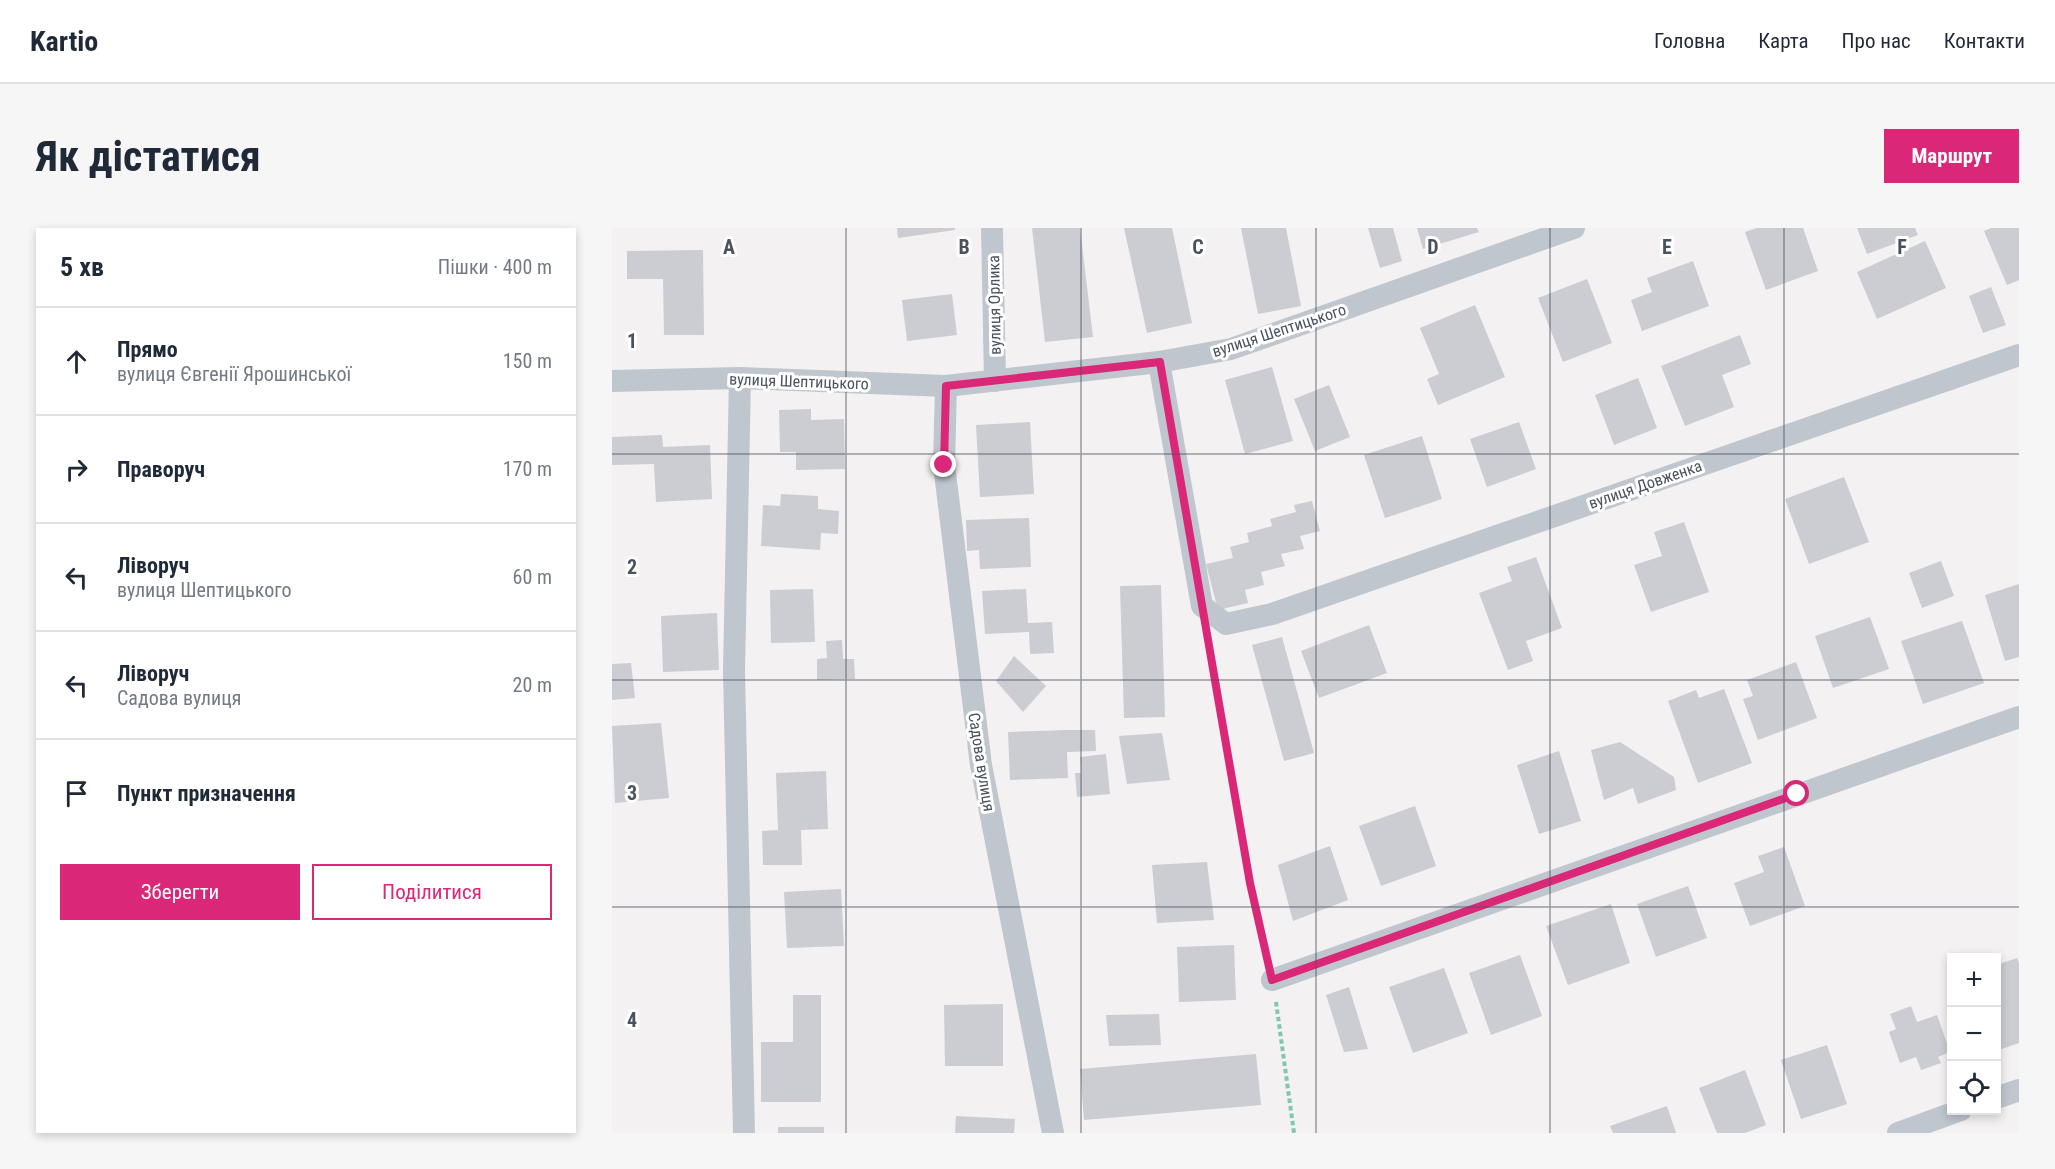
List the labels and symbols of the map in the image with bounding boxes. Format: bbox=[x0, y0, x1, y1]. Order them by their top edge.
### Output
text: A bbox=[723, 235, 735, 259]
text: B bbox=[958, 235, 970, 259]
text: C bbox=[1192, 235, 1204, 259]
text: D bbox=[1427, 235, 1439, 259]
text: E bbox=[1662, 235, 1672, 259]
text: F bbox=[1897, 235, 1907, 259]
street label: вулиця Орлика bbox=[984, 255, 1005, 355]
street label: вулиця Шептицького bbox=[1210, 300, 1348, 361]
text: 1 bbox=[627, 329, 637, 353]
street label: вулиця Шептицького bbox=[729, 370, 869, 393]
route end bbox=[930, 451, 956, 477]
street label: вулиця Довженка bbox=[1586, 456, 1704, 513]
text: 2 bbox=[627, 555, 637, 579]
street label: Садова вулиця bbox=[964, 711, 999, 813]
route start bbox=[1783, 780, 1809, 806]
text: 3 bbox=[627, 781, 637, 805]
text: 4 bbox=[627, 1008, 637, 1032]

